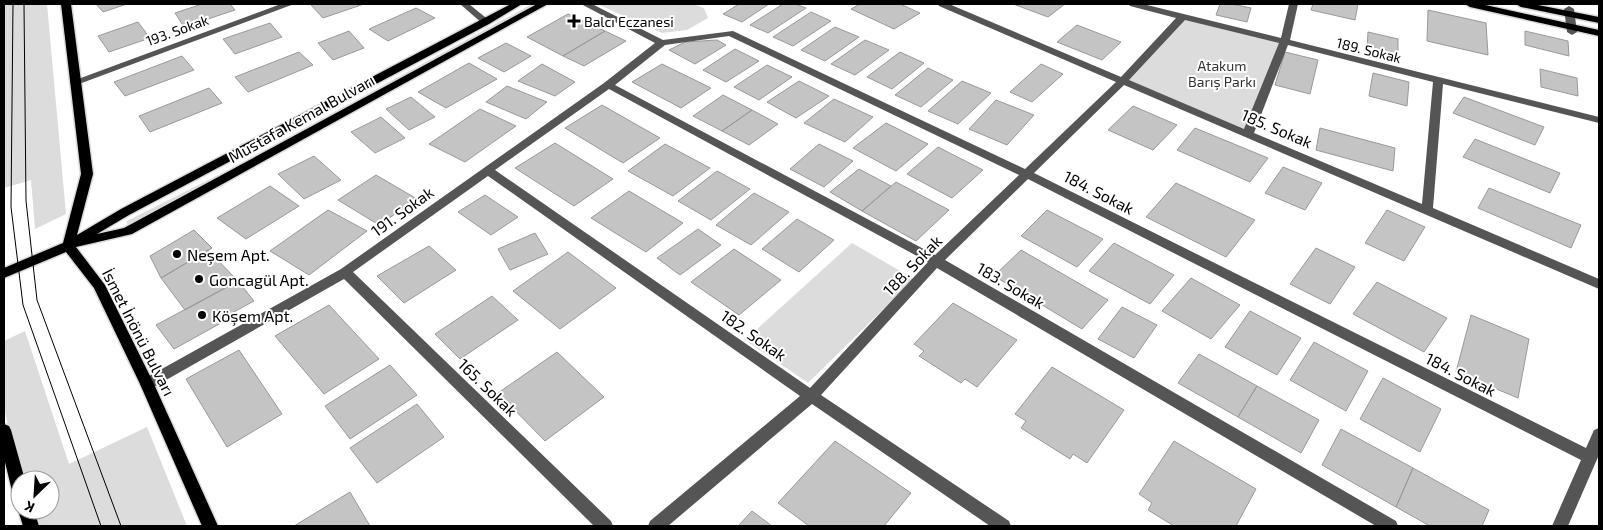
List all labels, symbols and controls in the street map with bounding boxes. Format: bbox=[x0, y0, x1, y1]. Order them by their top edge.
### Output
street label: 193. Sokak bbox=[143, 11, 211, 49]
place label: Balcı Eczanesi bbox=[584, 13, 674, 30]
marker: Balcı Eczanesi bbox=[568, 15, 580, 27]
street label: 189. Sokak bbox=[1335, 34, 1403, 66]
park label: Atakum Barış Parkı bbox=[1188, 57, 1256, 91]
street label: Mustafa Kemal Bulvarı bbox=[225, 70, 377, 166]
street label: 185. Sokak bbox=[1239, 105, 1315, 151]
street label: 184. Sokak bbox=[1061, 166, 1137, 218]
street label: 191. Sokak bbox=[367, 182, 437, 240]
street label: 188. Sokak bbox=[879, 231, 945, 299]
place label: Neşem Apt. bbox=[187, 245, 270, 265]
marker: Neşem Apt. bbox=[171, 248, 183, 260]
street label: 183. Sokak bbox=[974, 258, 1048, 312]
street label: İsmet İnönü Bulvarı bbox=[99, 265, 179, 399]
place label: Goncagül Apt. bbox=[209, 270, 309, 289]
marker: Goncagül Apt. bbox=[193, 273, 205, 285]
place label: Köşem Apt. bbox=[212, 306, 293, 326]
street label: 182. Sokak bbox=[718, 306, 790, 364]
marker: Köşem Apt. bbox=[196, 309, 208, 321]
street label: 184. Sokak bbox=[1423, 348, 1499, 400]
street label: 165. Sokak bbox=[455, 354, 521, 420]
north arrow bbox=[10, 470, 60, 520]
text: K bbox=[22, 498, 37, 517]

